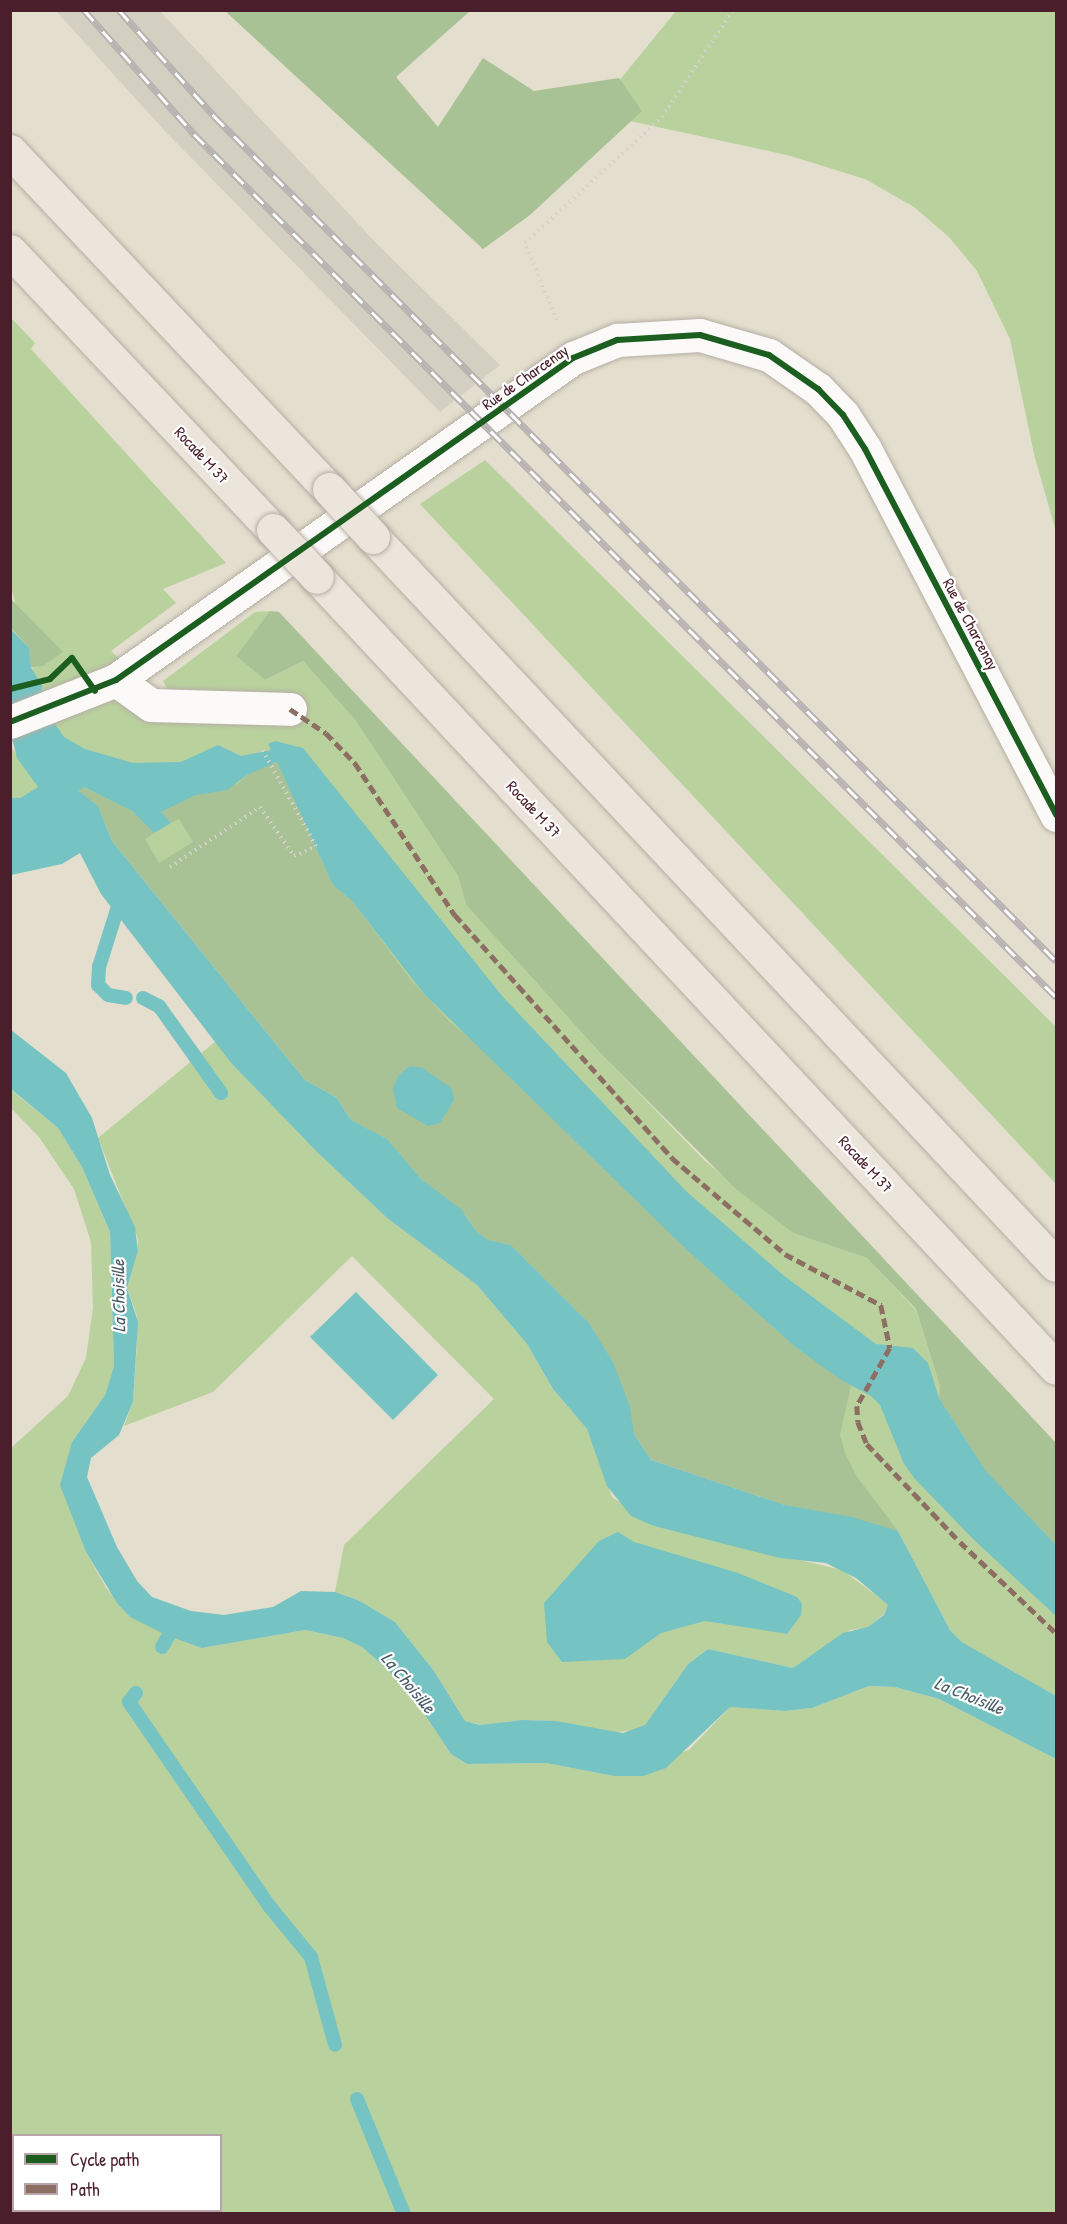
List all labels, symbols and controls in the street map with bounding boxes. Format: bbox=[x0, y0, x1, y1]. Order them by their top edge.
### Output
street label: Rue de Charcenay bbox=[478, 340, 572, 414]
street label: Rocade M 37 bbox=[171, 423, 233, 487]
street label: Rue de Charcenay bbox=[939, 575, 1003, 673]
street label: Rocade M 37 bbox=[503, 777, 565, 841]
street label: Rocade M 37 bbox=[835, 1132, 897, 1196]
water label: La Choisille bbox=[108, 1260, 130, 1332]
water label: La Choisille bbox=[376, 1648, 440, 1718]
water label: La Choisille bbox=[931, 1672, 1007, 1720]
legend bbox=[12, 2134, 222, 2212]
text: Cycle path bbox=[70, 2147, 139, 2172]
text: Path bbox=[70, 2177, 99, 2202]

